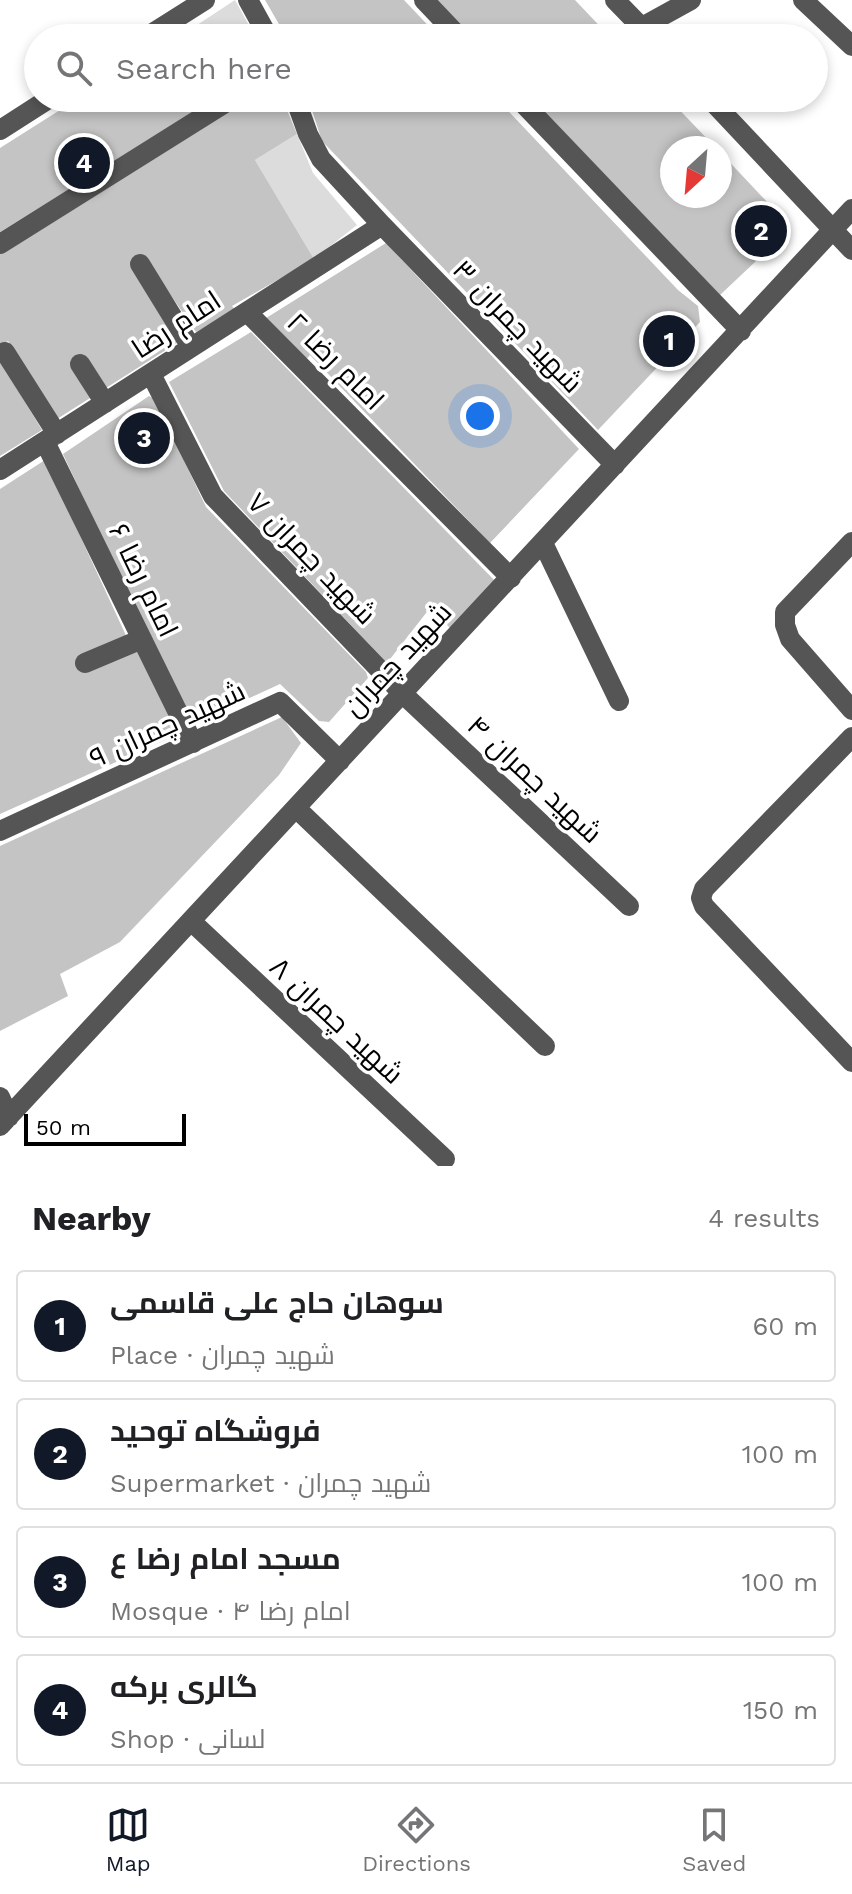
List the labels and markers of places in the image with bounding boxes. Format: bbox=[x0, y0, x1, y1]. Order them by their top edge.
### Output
pin: 4 bbox=[58, 133, 110, 193]
pin: 2 bbox=[735, 201, 787, 261]
pin: 1 bbox=[643, 311, 695, 371]
pin: 3 bbox=[118, 408, 170, 468]

